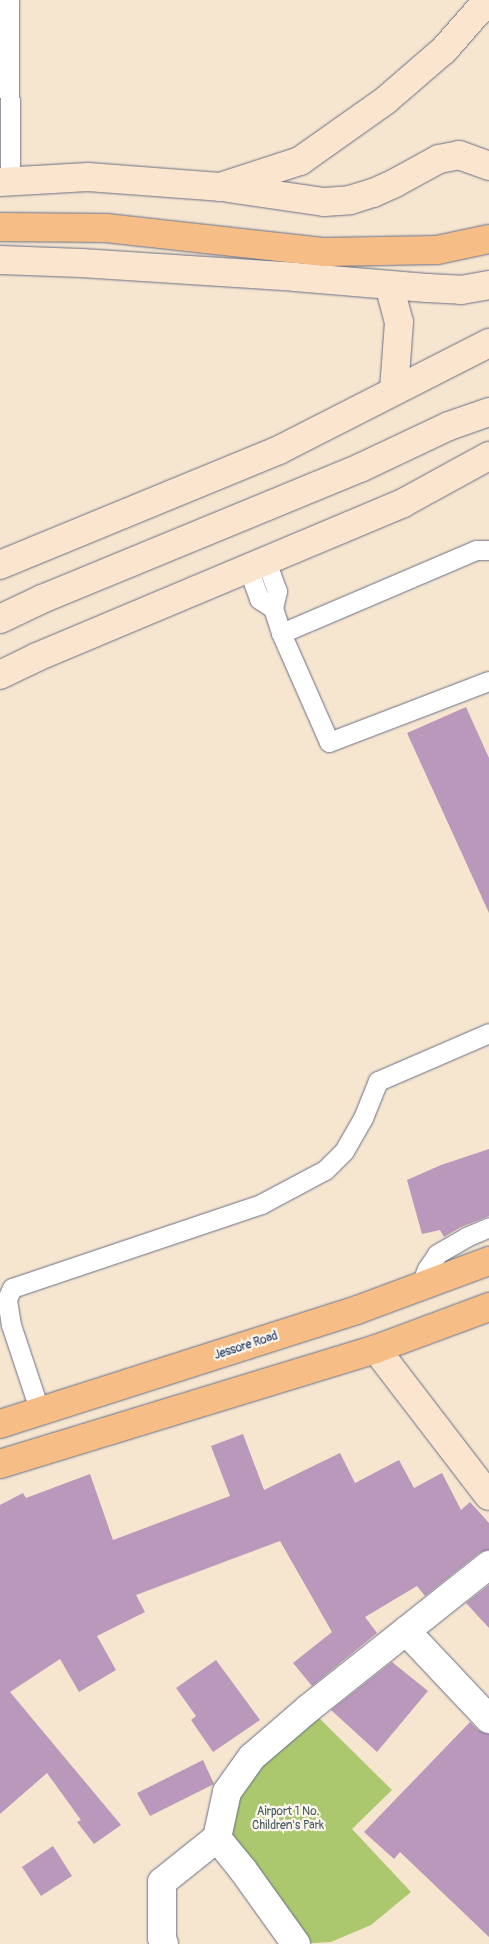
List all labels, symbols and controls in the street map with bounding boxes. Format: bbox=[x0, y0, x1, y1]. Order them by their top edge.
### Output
street label: Jessore Road bbox=[212, 1329, 280, 1363]
park label: Airport 1 No. Children's Park bbox=[252, 1805, 324, 1833]

